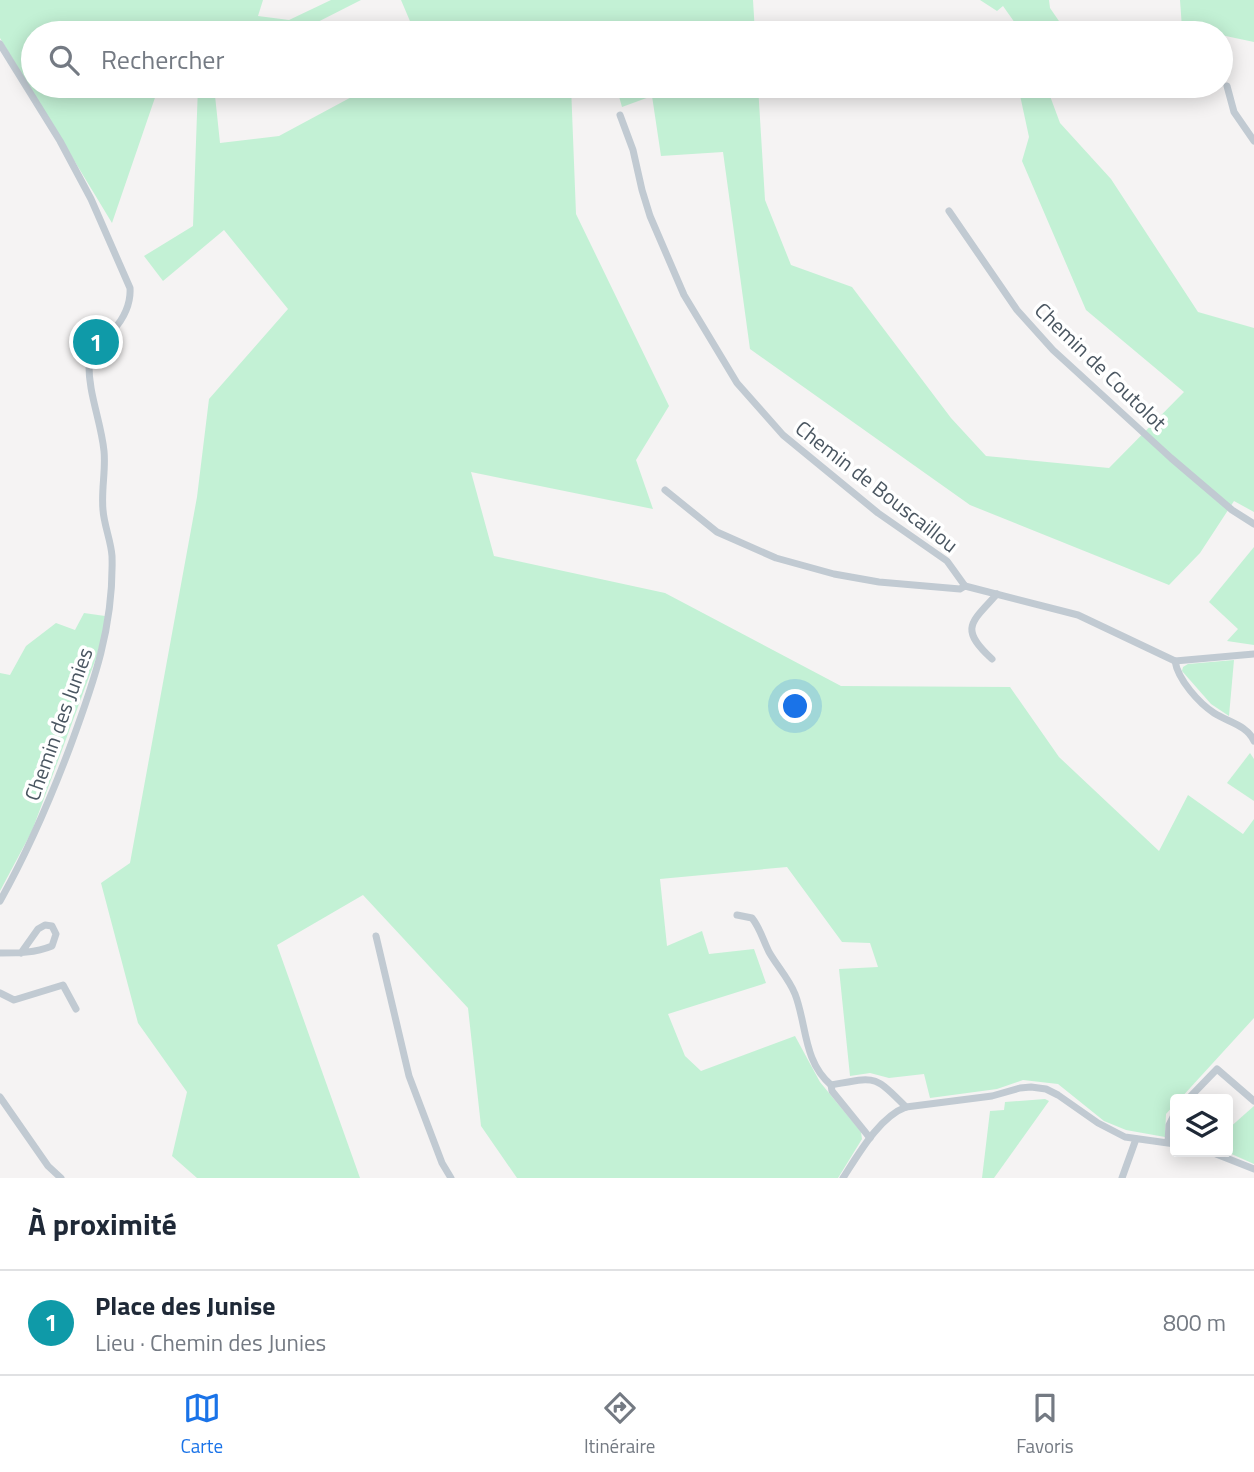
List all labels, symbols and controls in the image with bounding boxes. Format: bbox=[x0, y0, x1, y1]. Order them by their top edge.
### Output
search box bbox=[21, 21, 1233, 98]
text: Rechercher bbox=[101, 40, 225, 79]
icon: search bbox=[45, 41, 83, 79]
street label: Chemin de Coutolot bbox=[1028, 294, 1175, 438]
pin: 1 bbox=[73, 316, 119, 368]
street label: Chemin de Bouscaillou bbox=[789, 412, 965, 560]
street label: Chemin des Junies bbox=[15, 643, 101, 805]
your location bbox=[778, 689, 812, 723]
map controls bbox=[1170, 1094, 1233, 1157]
button: layers bbox=[1170, 1094, 1233, 1157]
text: À proximité bbox=[28, 1201, 177, 1247]
text: Place des Junise bbox=[95, 1286, 275, 1325]
text: 1 bbox=[45, 1305, 57, 1340]
text: 800 m bbox=[1163, 1305, 1226, 1340]
text: Lieu · Chemin des Junies bbox=[95, 1325, 326, 1360]
tab: Carte bbox=[180, 1389, 223, 1460]
tab: Itinéraire bbox=[584, 1389, 655, 1460]
tab: Favoris bbox=[1016, 1389, 1074, 1460]

